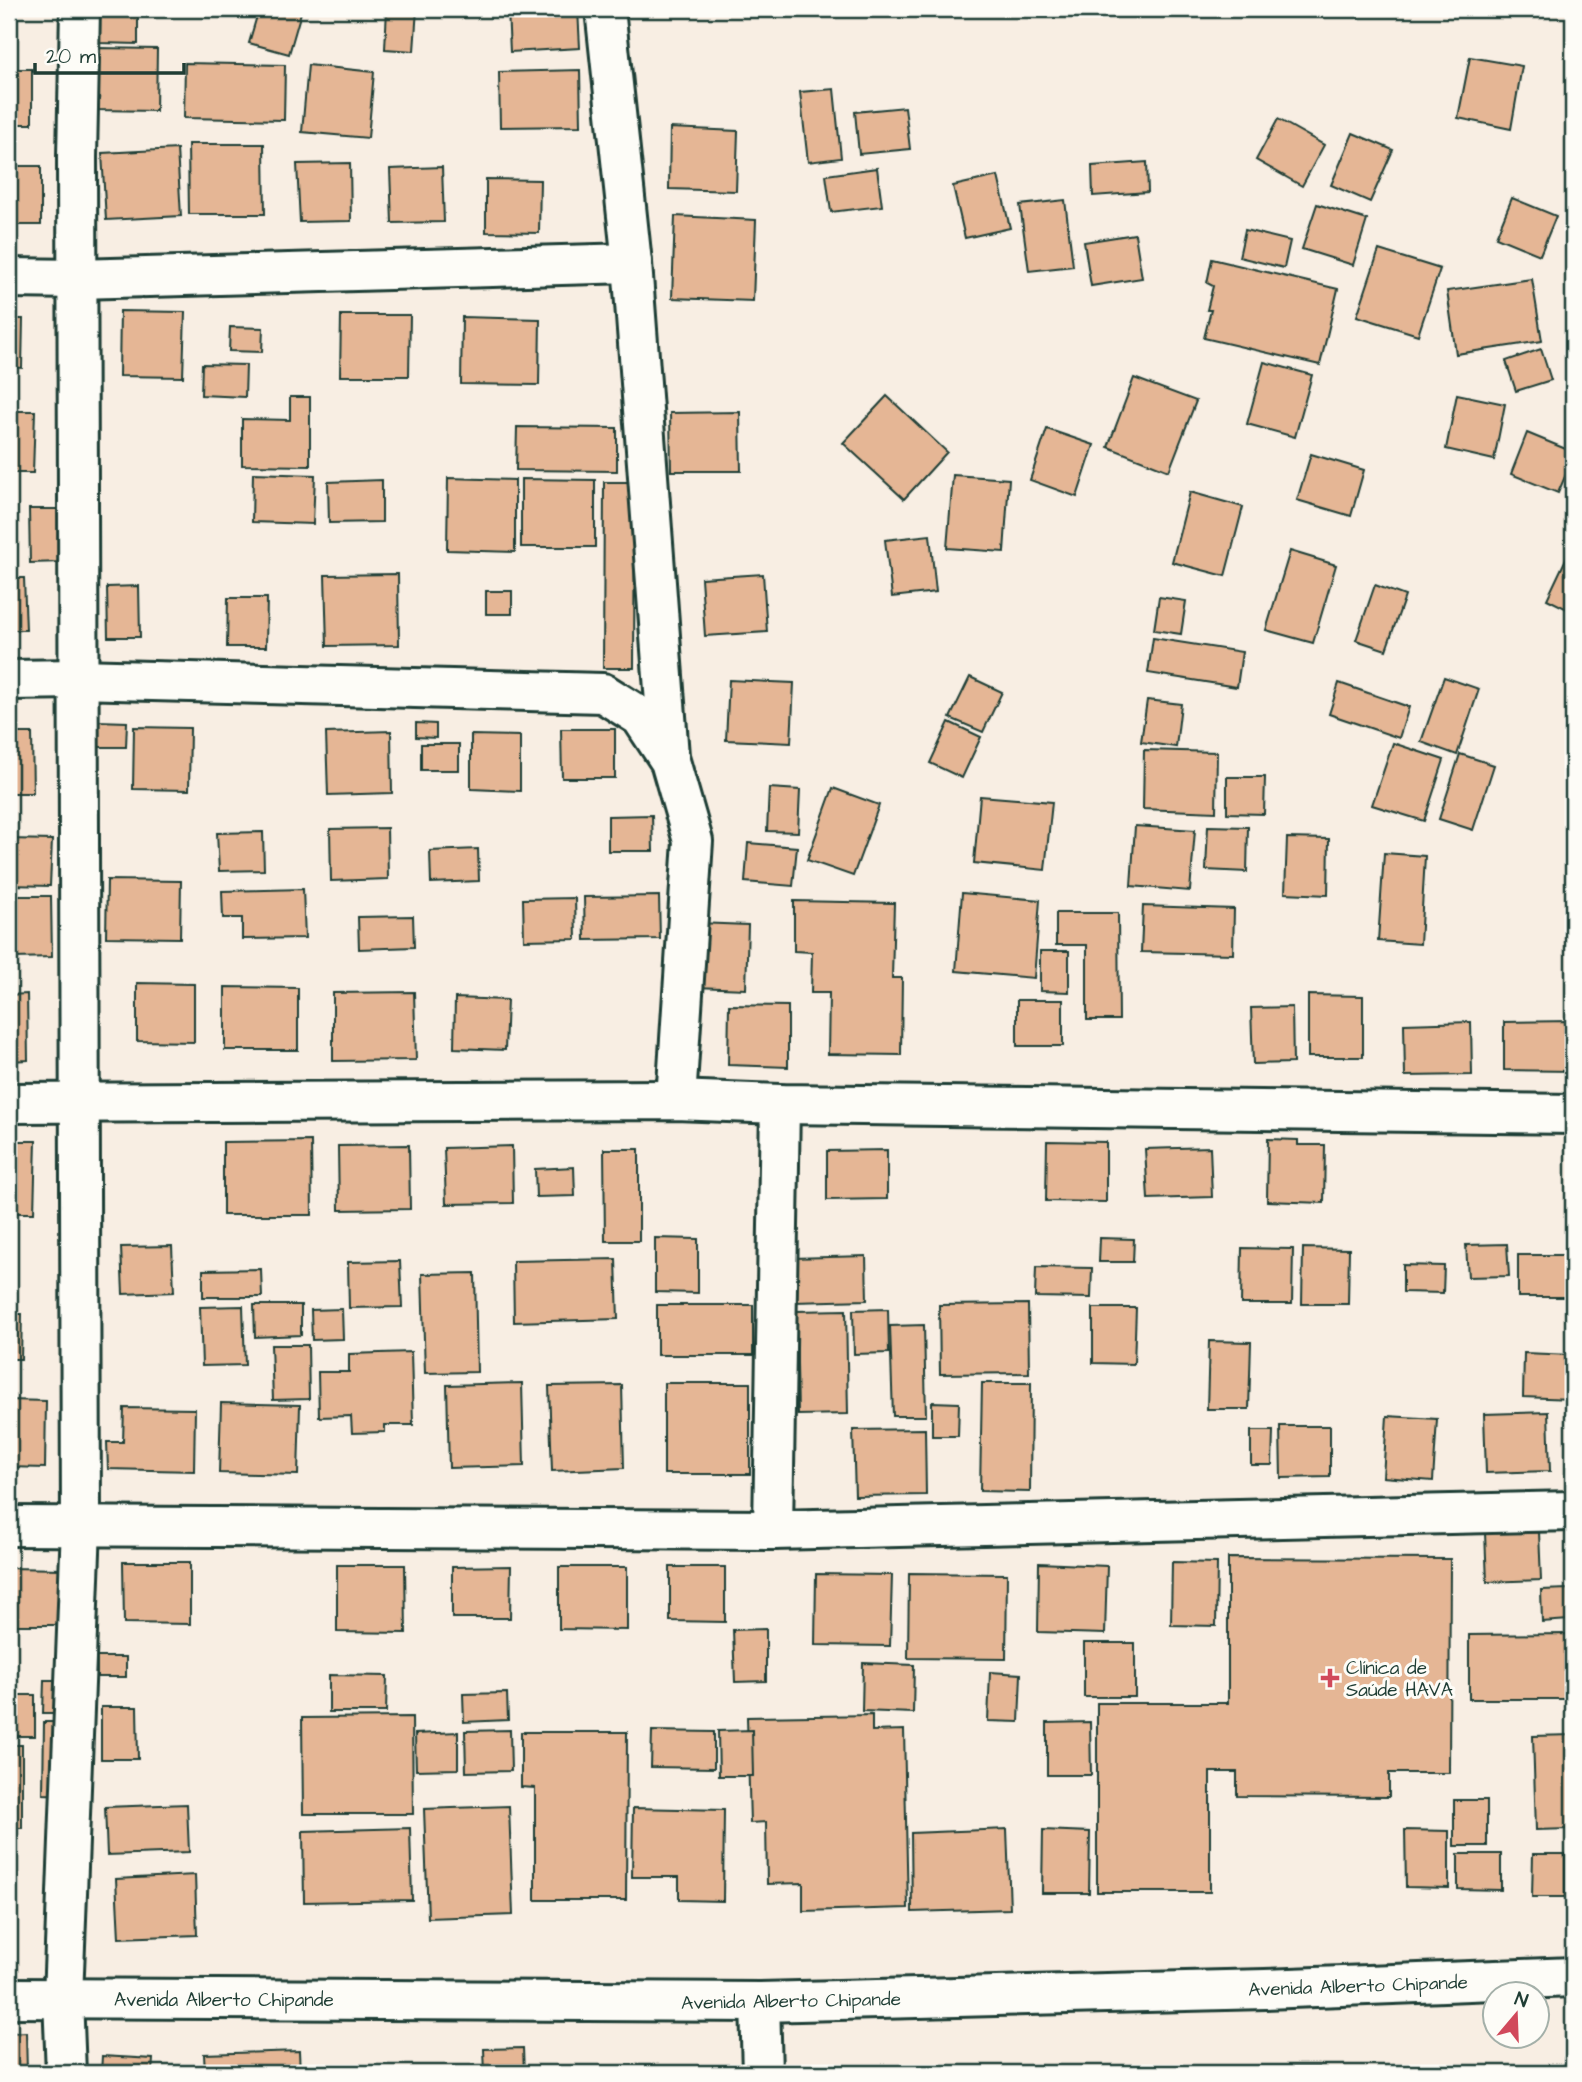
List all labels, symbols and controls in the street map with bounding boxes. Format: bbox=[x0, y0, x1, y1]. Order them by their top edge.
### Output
scale bar bbox=[35, 32, 184, 76]
text: 20 m bbox=[46, 42, 97, 71]
place label: Clínica de Saúde HAVA bbox=[1346, 1655, 1453, 1704]
marker: Clínica de Saúde HAVA bbox=[1320, 1668, 1340, 1688]
street label: Avenida Alberto Chipande bbox=[1248, 1969, 1468, 2004]
north arrow bbox=[1480, 1980, 1550, 2050]
street label: Avenida Alberto Chipande bbox=[681, 1986, 901, 2017]
text: N bbox=[1511, 1986, 1531, 2015]
street label: Avenida Alberto Chipande bbox=[114, 1987, 334, 2014]

